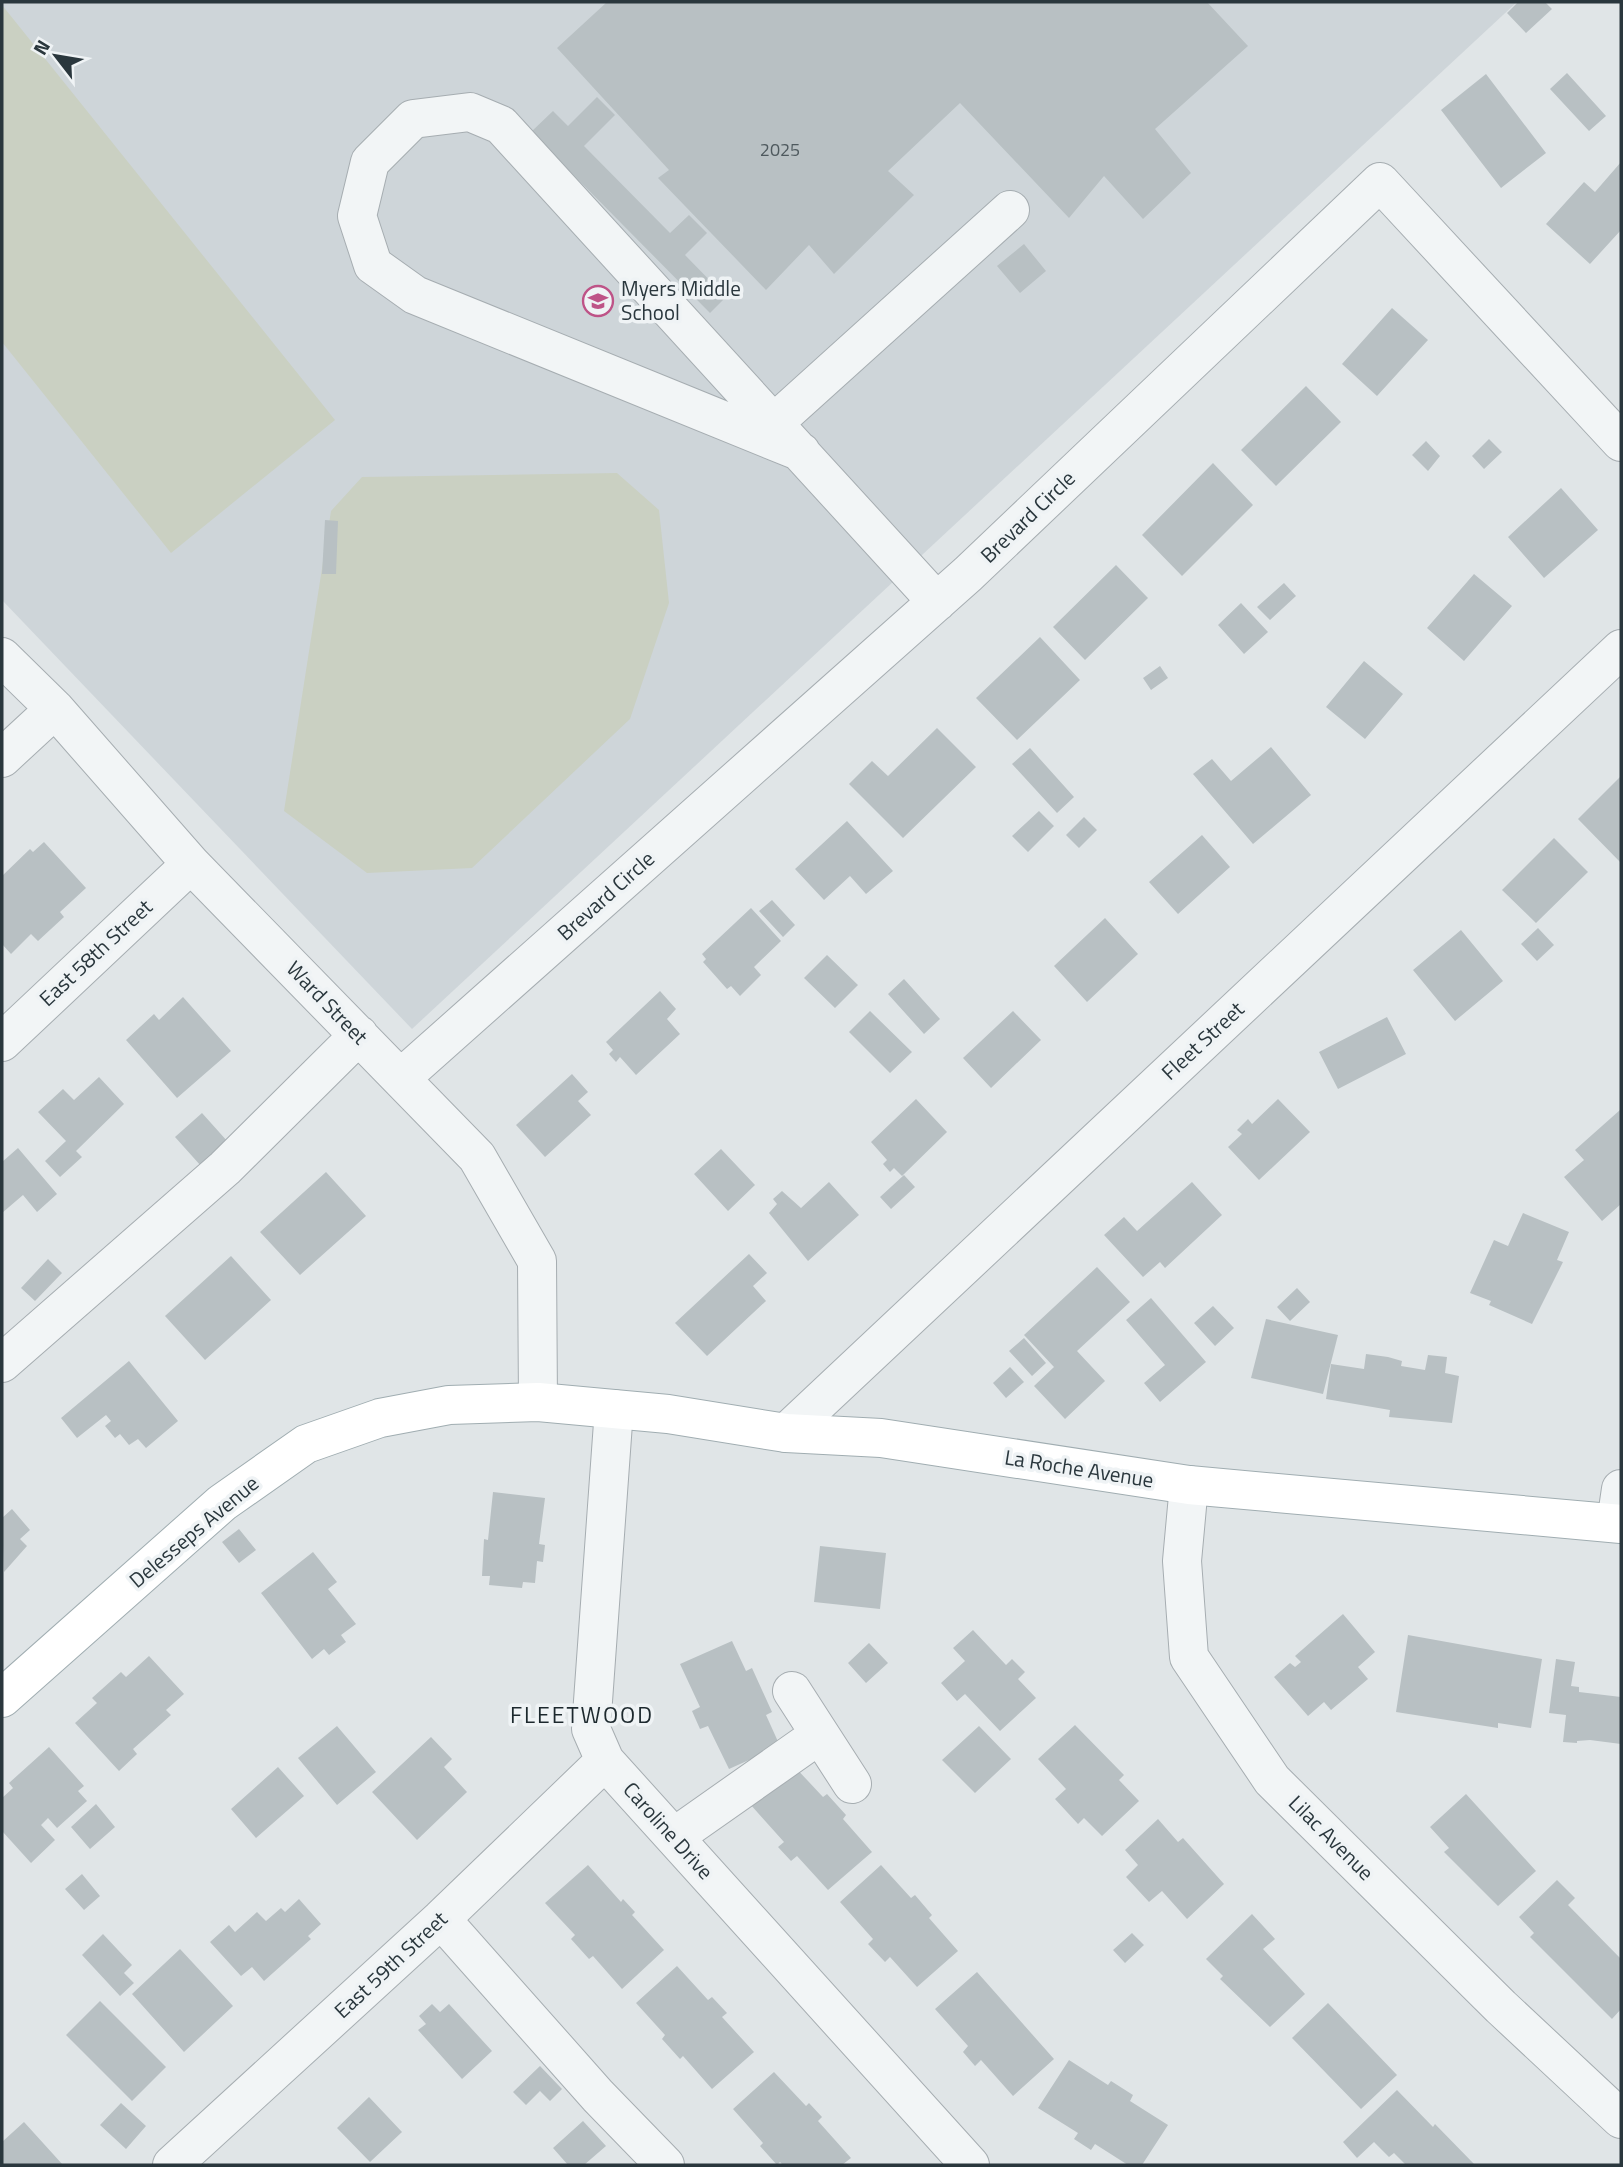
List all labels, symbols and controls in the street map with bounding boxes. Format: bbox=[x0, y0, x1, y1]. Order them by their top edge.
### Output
north arrow bbox=[21, 21, 91, 91]
text: N bbox=[25, 34, 57, 60]
house number: 2025 bbox=[760, 136, 800, 163]
place label: Myers Middle School bbox=[621, 272, 741, 328]
school or university icon: Myers Middle School bbox=[581, 284, 615, 318]
street label: Brevard Circle bbox=[973, 463, 1082, 570]
street label: Brevard Circle bbox=[550, 843, 661, 948]
street label: East 58th Street bbox=[31, 891, 160, 1013]
street label: Ward Street bbox=[280, 953, 376, 1052]
street label: Fleet Street bbox=[1154, 993, 1251, 1087]
street label: La Roche Avenue bbox=[1002, 1440, 1156, 1496]
street label: Delesseps Avenue bbox=[121, 1467, 265, 1595]
district label: FLEETWOOD bbox=[510, 1697, 654, 1732]
street label: Caroline Drive bbox=[616, 1774, 721, 1886]
street label: Lilac Avenue bbox=[1282, 1787, 1382, 1887]
street label: East 59th Street bbox=[326, 1903, 455, 2025]

